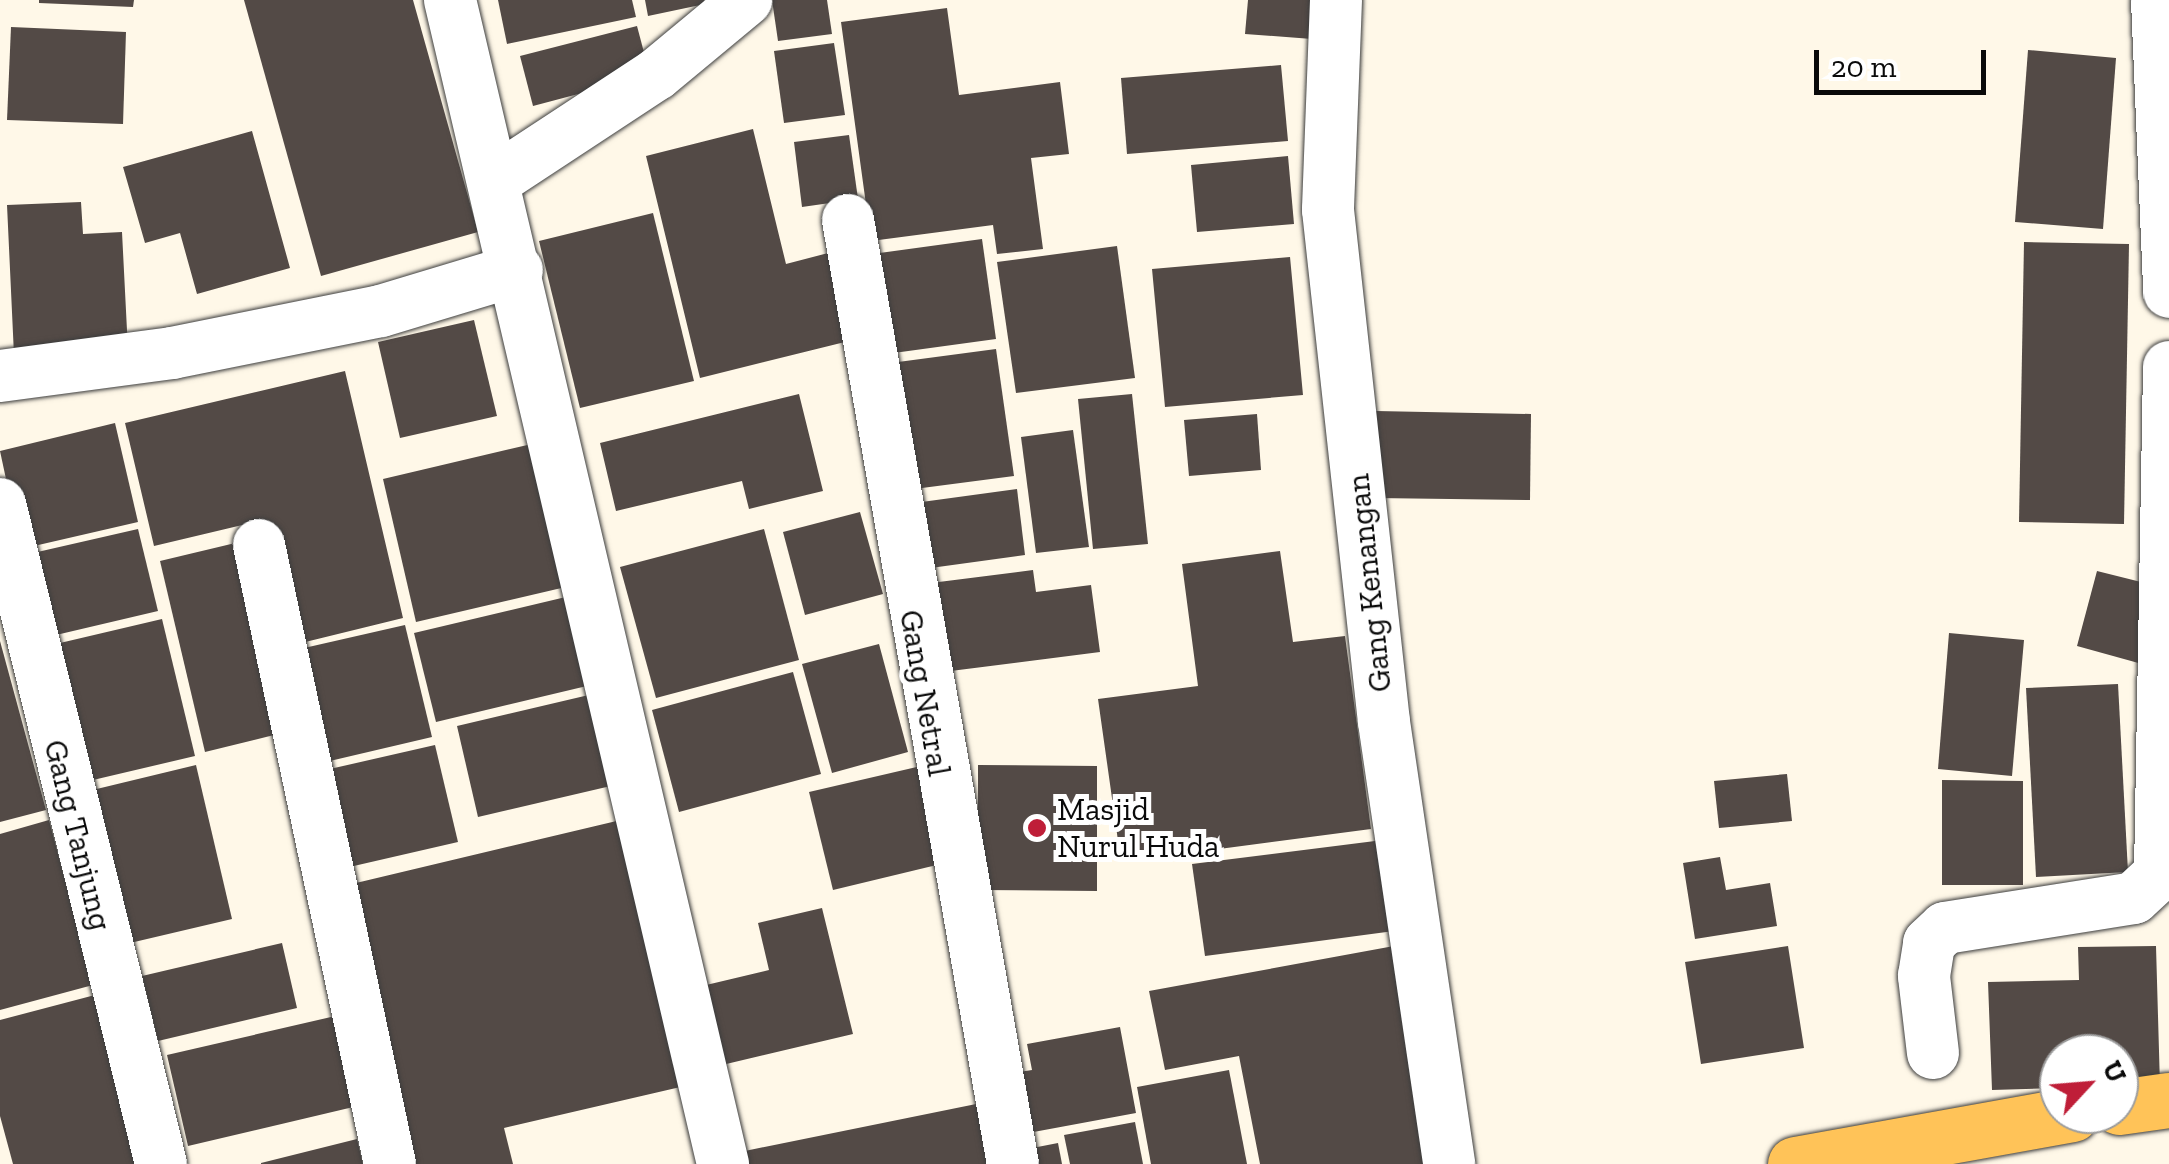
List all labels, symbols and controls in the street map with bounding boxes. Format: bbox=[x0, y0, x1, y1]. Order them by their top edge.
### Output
scale bar bbox=[1819, 30, 1992, 92]
text: 20 m bbox=[1831, 49, 1896, 85]
street label: Gang Kenangan bbox=[1338, 472, 1400, 694]
street label: Gang Netral bbox=[892, 607, 958, 779]
street label: Gang Tanjung bbox=[36, 736, 120, 934]
place label: Masjid Nurul Huda bbox=[1057, 791, 1220, 866]
marker: Masjid Nurul Huda bbox=[1026, 817, 1048, 839]
north arrow bbox=[2039, 1034, 2139, 1134]
text: U bbox=[2095, 1055, 2134, 1088]

